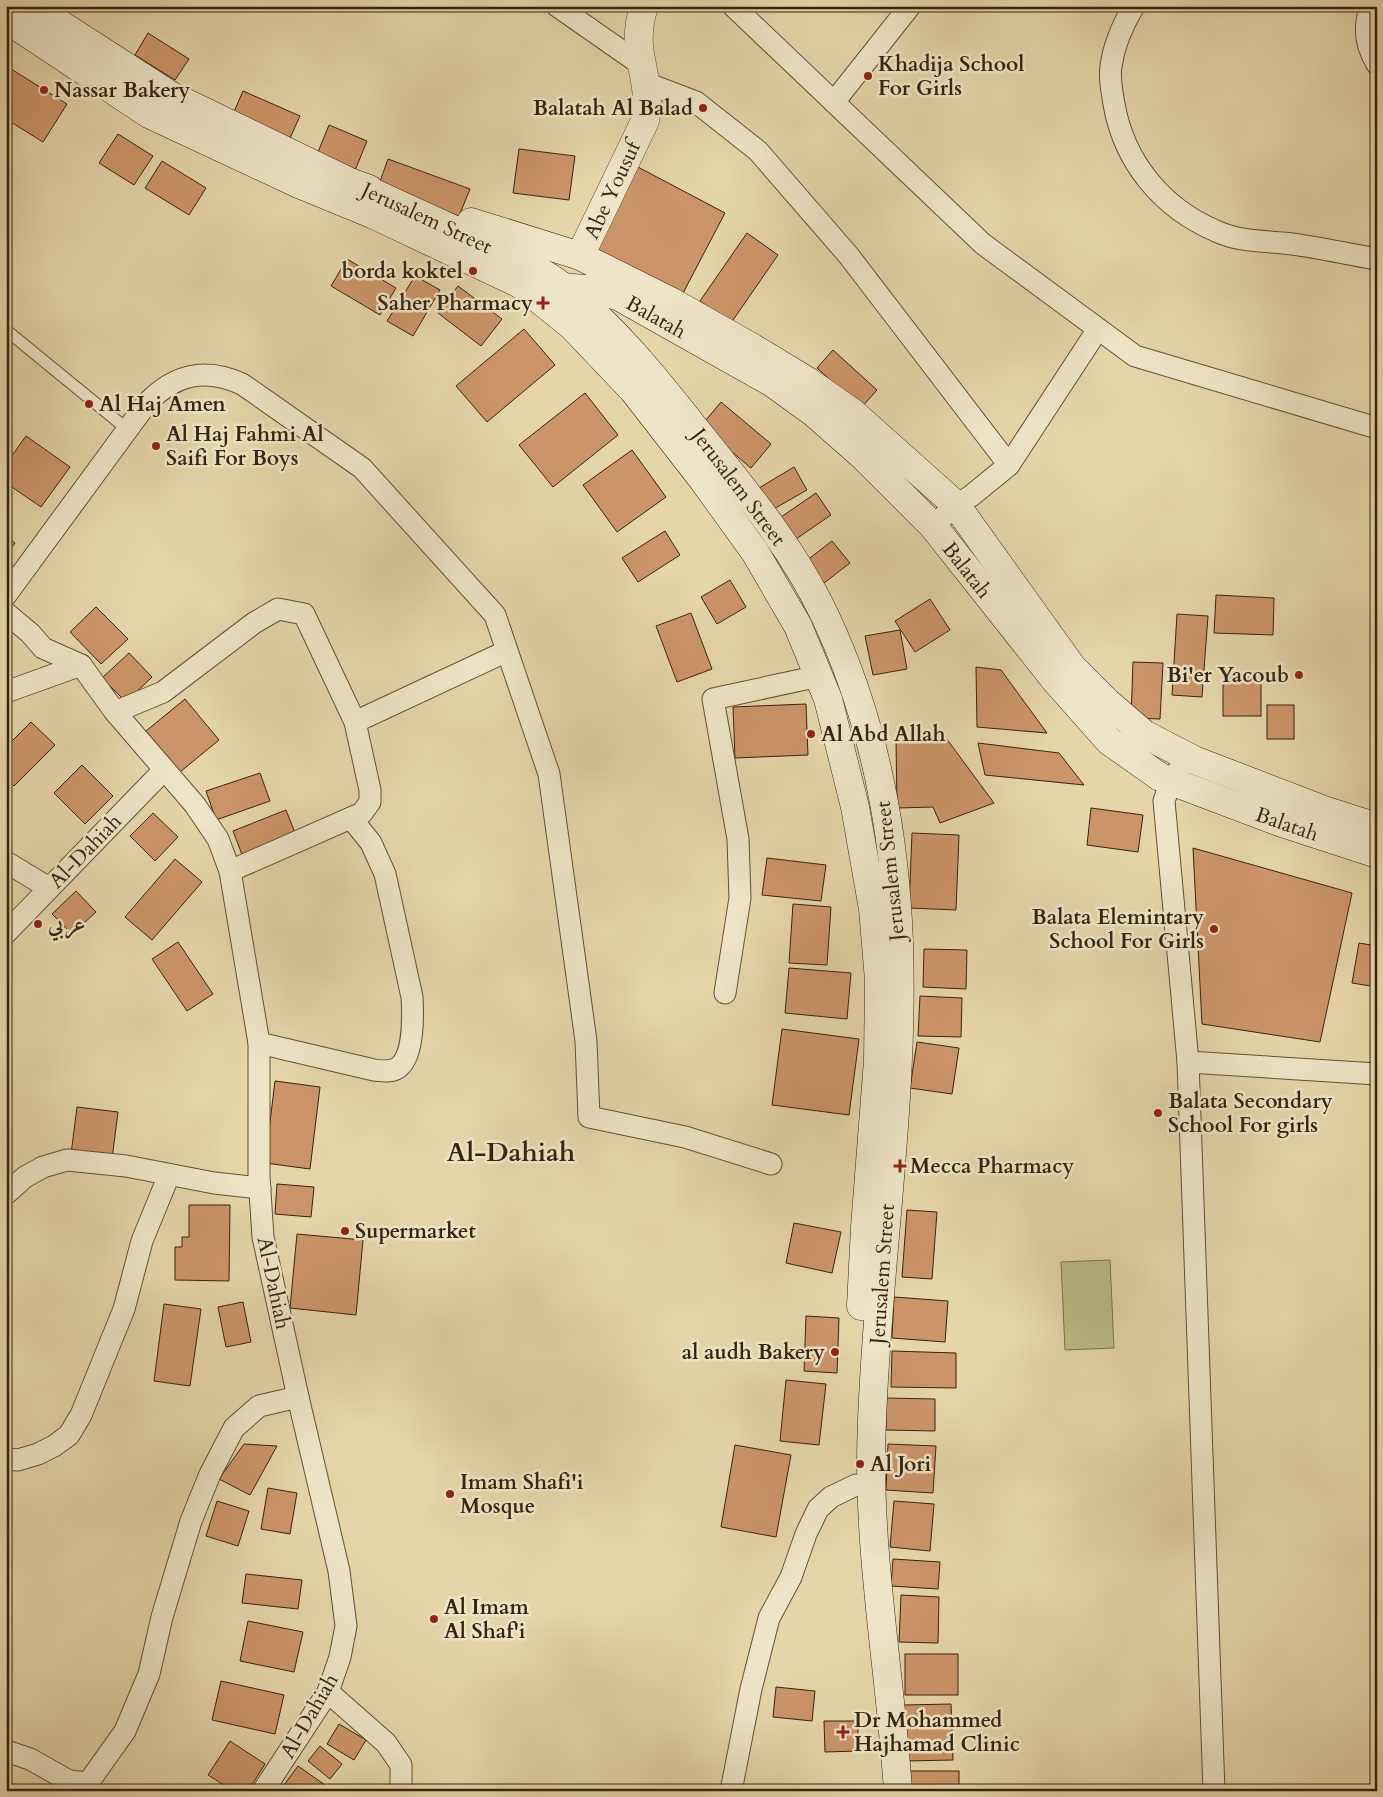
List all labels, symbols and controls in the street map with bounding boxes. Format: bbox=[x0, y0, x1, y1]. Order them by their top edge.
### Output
place label: Khadija School For Girls bbox=[878, 50, 1024, 103]
marker: Khadija School For Girls bbox=[862, 70, 874, 82]
place label: Nassar Bakery bbox=[54, 76, 190, 105]
marker: Nassar Bakery bbox=[38, 84, 50, 96]
place label: Balatah Al Balad bbox=[533, 94, 693, 123]
marker: Balatah Al Balad bbox=[697, 102, 709, 114]
street label: Abe Yousuf bbox=[577, 133, 649, 244]
street label: Jerusalem Street bbox=[354, 174, 497, 261]
place label: borda koktel bbox=[342, 257, 463, 286]
marker: borda koktel bbox=[467, 265, 479, 277]
place label: Saher Pharmacy bbox=[378, 289, 533, 318]
street label: Balatah bbox=[620, 289, 692, 346]
marker: Saher Pharmacy bbox=[537, 297, 549, 309]
place label: Al Haj Amen bbox=[99, 390, 226, 419]
marker: Al Haj Amen bbox=[83, 398, 95, 410]
place label: Al Haj Fahmi Al Saifi For Boys bbox=[166, 420, 324, 473]
street label: Jerusalem Street bbox=[683, 420, 793, 553]
marker: Al Haj Fahmi Al Saifi For Boys bbox=[150, 440, 162, 452]
street label: Balatah bbox=[935, 536, 998, 605]
place label: Bi'er Yacoub bbox=[1166, 661, 1289, 690]
marker: Bi'er Yacoub bbox=[1293, 669, 1305, 681]
place label: Al Abd Allah bbox=[821, 720, 946, 749]
marker: Al Abd Allah bbox=[805, 728, 817, 740]
street label: Jerusalem Street bbox=[869, 799, 913, 945]
street label: Balatah bbox=[1251, 800, 1323, 849]
street label: Al-Dahiah bbox=[42, 807, 129, 895]
place label: Balata Elemintary School For Girls bbox=[1032, 903, 1204, 956]
place label: عربي bbox=[47, 910, 85, 942]
marker: عربي bbox=[32, 918, 44, 930]
marker: Balata Elemintary School For Girls bbox=[1208, 923, 1220, 935]
place label: Balata Secondary School For girls bbox=[1168, 1087, 1333, 1140]
marker: Balata Secondary School For girls bbox=[1152, 1107, 1164, 1119]
district label: Al-Dahiah bbox=[447, 1135, 575, 1170]
place label: Mecca Pharmacy bbox=[910, 1152, 1074, 1181]
marker: Mecca Pharmacy bbox=[894, 1160, 906, 1172]
street label: Jerusalem Street bbox=[863, 1202, 902, 1348]
place label: Supermarket bbox=[355, 1217, 476, 1246]
marker: Supermarket bbox=[339, 1225, 351, 1237]
street label: Al-Dahiah bbox=[250, 1234, 298, 1332]
place label: al audh Bakery bbox=[682, 1338, 825, 1367]
marker: al audh Bakery bbox=[829, 1346, 841, 1358]
place label: Al Jori bbox=[870, 1450, 932, 1479]
marker: Al Jori bbox=[854, 1458, 866, 1470]
place label: Imam Shafi'i Mosque bbox=[460, 1468, 584, 1521]
marker: Imam Shafi'i Mosque bbox=[444, 1488, 456, 1500]
place label: Al Imam Al Shaf'i bbox=[444, 1593, 529, 1646]
marker: Al Imam Al Shaf'i bbox=[428, 1613, 440, 1625]
street label: Al-Dahiah bbox=[273, 1668, 346, 1764]
place label: Dr Mohammed Hajhamad Clinic bbox=[854, 1706, 1020, 1759]
marker: Dr Mohammed Hajhamad Clinic bbox=[836, 1725, 850, 1739]

